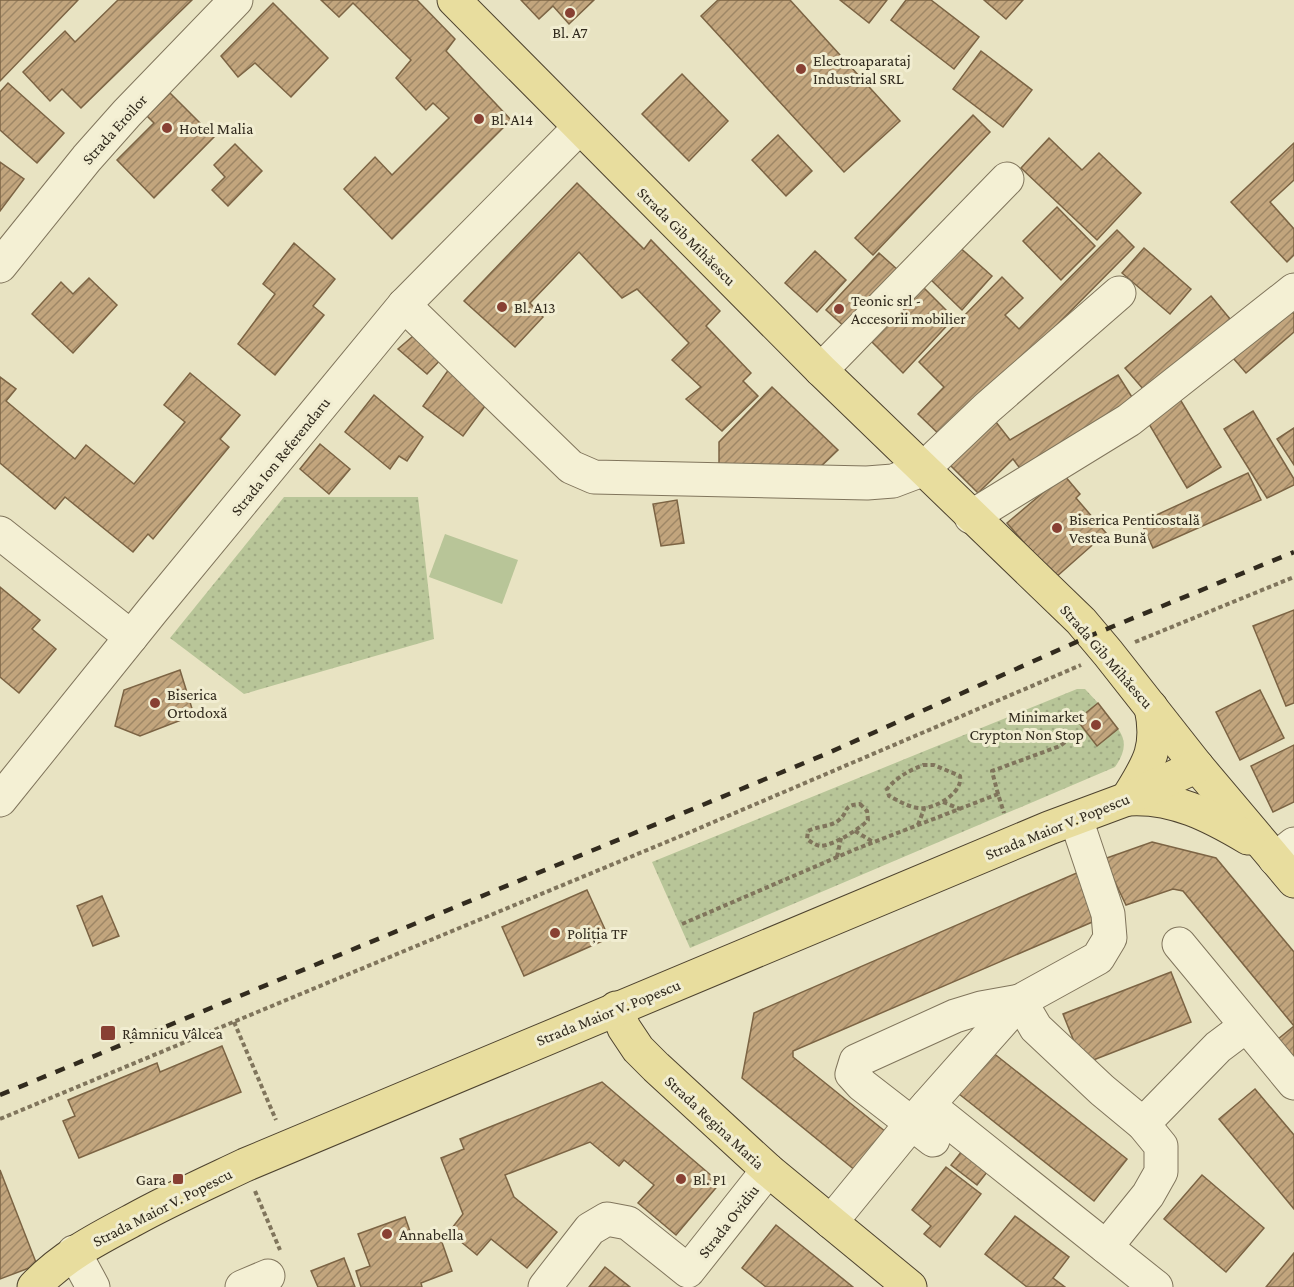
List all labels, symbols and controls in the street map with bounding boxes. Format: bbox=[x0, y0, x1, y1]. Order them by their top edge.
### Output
marker: Bl. A7 bbox=[563, 6, 577, 20]
place label: Bl. A7 bbox=[552, 24, 588, 41]
place label: Electroaparataj Industrial SRL bbox=[813, 52, 911, 87]
marker: Electroaparataj Industrial SRL bbox=[794, 62, 808, 76]
street label: Strada Eroilor bbox=[78, 91, 150, 168]
place label: Bl. A14 bbox=[491, 111, 533, 128]
marker: Bl. A14 bbox=[472, 112, 486, 126]
place label: Hotel Malia bbox=[179, 120, 254, 137]
marker: Hotel Malia bbox=[160, 121, 174, 135]
street label: Strada Gib Mihăescu bbox=[634, 184, 740, 289]
place label: Teonic srl - Accesorii mobilier bbox=[851, 292, 966, 327]
place label: Bl. A13 bbox=[514, 299, 556, 316]
marker: Bl. A13 bbox=[495, 300, 509, 314]
marker: Teonic srl - Accesorii mobilier bbox=[832, 302, 846, 316]
street label: Strada Ion Referendaru bbox=[227, 393, 334, 519]
place label: Biserica Penticostală Vestea Bună bbox=[1069, 511, 1201, 546]
marker: Biserica Penticostală Vestea Bună bbox=[1050, 521, 1064, 535]
street label: Strada Gib Mihăescu bbox=[1057, 601, 1157, 712]
place label: Biserica Ortodoxă bbox=[167, 686, 228, 721]
marker: Biserica Ortodoxă bbox=[148, 696, 162, 710]
place label: Minimarket Crypton Non Stop bbox=[969, 708, 1085, 744]
marker: Minimarket Crypton Non Stop bbox=[1089, 718, 1103, 732]
street label: Strada Maior V. Popescu bbox=[983, 790, 1132, 864]
place label: Poliția TF bbox=[567, 925, 628, 944]
marker: Poliția TF bbox=[548, 926, 562, 940]
street label: Strada Maior V. Popescu bbox=[534, 976, 683, 1050]
marker: Râmnicu Vâlcea bbox=[99, 1024, 117, 1042]
place label: Râmnicu Vâlcea bbox=[122, 1025, 224, 1042]
street label: Strada Regina Maria bbox=[661, 1072, 768, 1174]
street label: Strada Maior V. Popescu bbox=[90, 1165, 235, 1251]
place label: Gara bbox=[136, 1171, 167, 1188]
place label: Bl. P1 bbox=[693, 1171, 726, 1188]
marker: Gara bbox=[171, 1172, 185, 1186]
marker: Bl. P1 bbox=[674, 1172, 688, 1186]
street label: Strada Ovidiu bbox=[695, 1181, 762, 1261]
place label: Annabella bbox=[399, 1226, 464, 1243]
marker: Annabella bbox=[380, 1227, 394, 1241]

